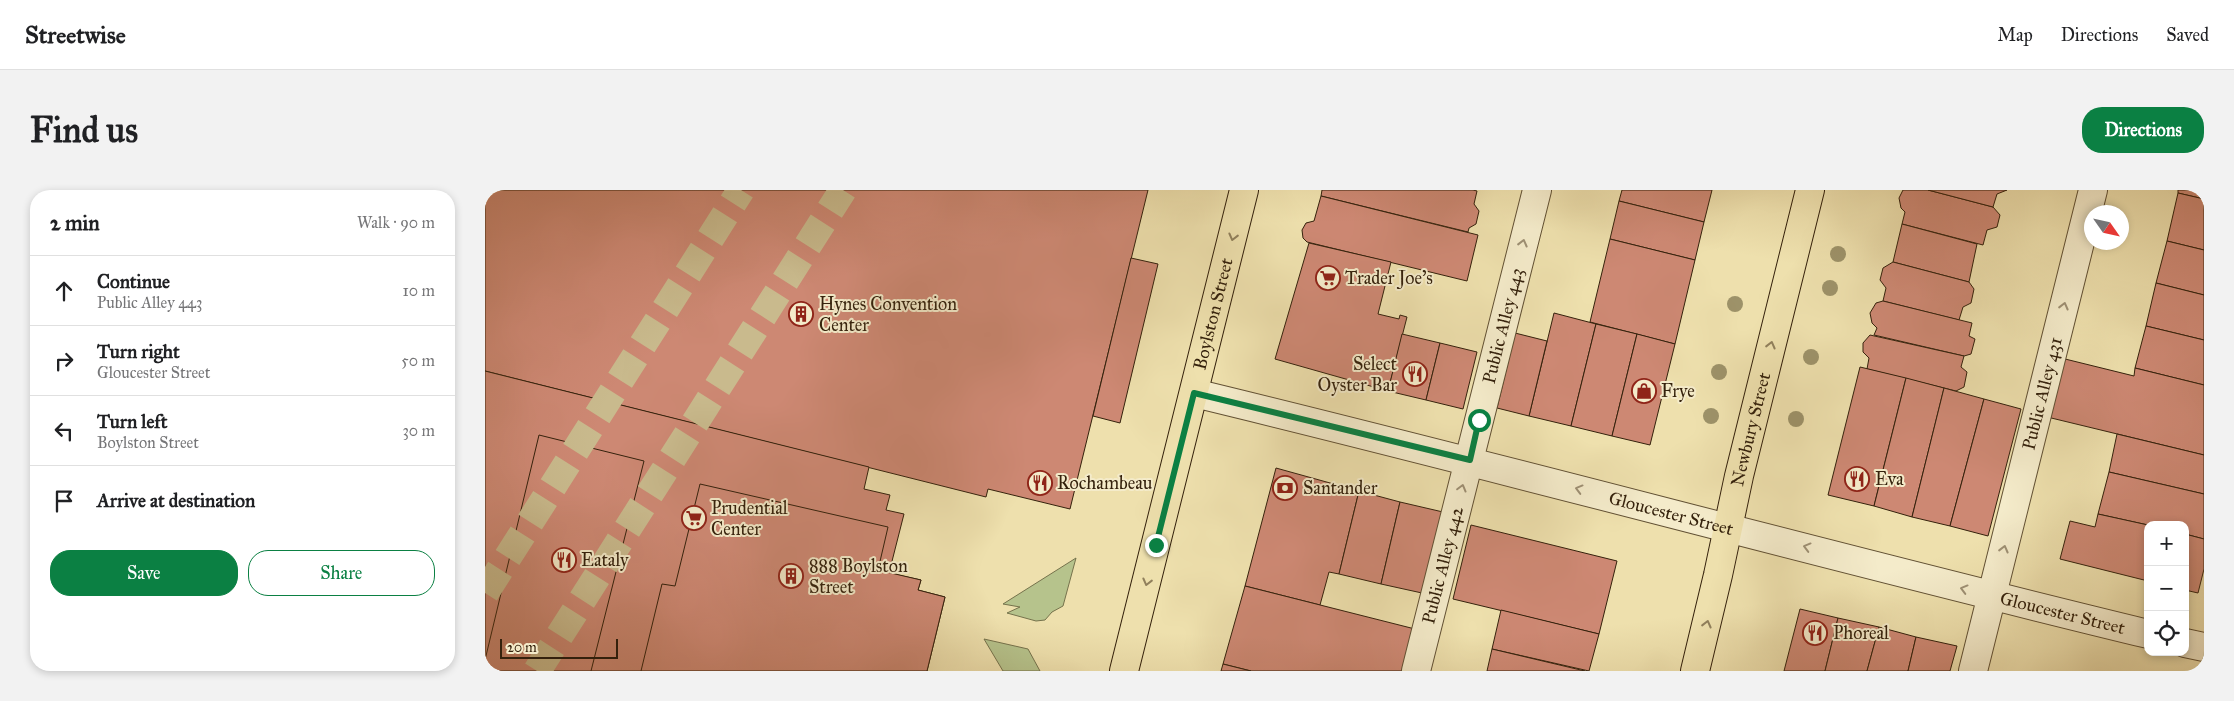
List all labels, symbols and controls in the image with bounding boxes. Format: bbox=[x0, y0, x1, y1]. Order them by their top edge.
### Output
text: Streetwise bbox=[25, 20, 126, 50]
text: Map bbox=[1997, 24, 2033, 46]
text: Directions bbox=[2061, 24, 2138, 46]
text: Saved bbox=[2166, 24, 2209, 46]
button: Directions bbox=[2082, 107, 2204, 153]
text: Find us bbox=[30, 109, 138, 152]
north arrow bbox=[2084, 205, 2129, 250]
text: 2 min bbox=[50, 210, 100, 236]
text: Walk · 90 m bbox=[357, 213, 435, 232]
one-way arrow bbox=[1228, 233, 1238, 241]
one-way arrow bbox=[1518, 239, 1528, 248]
street label: Boylston Street bbox=[1189, 255, 1238, 372]
supermarket icon: Trader Joe's bbox=[1315, 265, 1341, 291]
street label: Public Alley 443 bbox=[1478, 266, 1528, 386]
place label: Trader Joe's bbox=[1345, 267, 1433, 290]
text: Continue bbox=[97, 270, 170, 293]
icon: ahead bbox=[50, 277, 78, 305]
text: 10 m bbox=[403, 281, 435, 300]
text: Public Alley 443 bbox=[97, 293, 202, 312]
place label: Hynes Convention Center bbox=[819, 293, 957, 336]
building icon: Hynes Convention Center bbox=[788, 301, 814, 327]
one-way arrow bbox=[2058, 301, 2069, 310]
street label: Public Alley 431 bbox=[2018, 335, 2067, 452]
text: Turn right bbox=[97, 340, 180, 363]
one-way arrow bbox=[1766, 341, 1776, 349]
icon: right bbox=[50, 347, 78, 375]
text: 50 m bbox=[401, 351, 435, 370]
place label: Select Oyster Bar bbox=[1318, 353, 1398, 396]
restaurant icon: Select Oyster Bar bbox=[1402, 361, 1428, 387]
text: Gloucester Street bbox=[97, 363, 210, 382]
street label: Newbury Street bbox=[1726, 370, 1775, 488]
shop icon: Frye bbox=[1631, 378, 1657, 404]
place label: Frye bbox=[1661, 380, 1695, 402]
route start bbox=[1468, 409, 1491, 432]
text: Turn left bbox=[97, 410, 167, 433]
icon: left bbox=[50, 417, 78, 445]
text: 30 m bbox=[402, 421, 435, 440]
text: Boylston Street bbox=[97, 433, 199, 452]
restaurant icon: Eva bbox=[1844, 466, 1870, 492]
place label: Eva bbox=[1875, 468, 1904, 490]
restaurant icon: Rochambeau bbox=[1027, 470, 1053, 496]
place label: Rochambeau bbox=[1057, 472, 1153, 494]
bank icon: Santander bbox=[1272, 475, 1298, 501]
place label: Santander bbox=[1303, 477, 1378, 499]
one-way arrow bbox=[1457, 484, 1467, 492]
one-way arrow bbox=[1575, 485, 1583, 495]
icon: arrive bbox=[50, 487, 78, 515]
street label: Gloucester Street bbox=[1606, 487, 1736, 540]
text: Arrive at destination bbox=[97, 489, 255, 512]
place label: Prudential Center bbox=[711, 497, 788, 540]
street label: Public Alley 442 bbox=[1417, 504, 1468, 626]
supermarket icon: Prudential Center bbox=[681, 505, 707, 531]
map controls bbox=[2144, 521, 2189, 656]
button: + bbox=[2144, 521, 2189, 566]
route end bbox=[1145, 534, 1168, 557]
one-way arrow bbox=[1803, 542, 1812, 553]
one-way arrow bbox=[1998, 545, 2008, 553]
restaurant icon: Eataly bbox=[551, 547, 577, 573]
place label: Eataly bbox=[581, 549, 629, 571]
button: Save bbox=[50, 550, 238, 596]
button: Share bbox=[248, 550, 435, 596]
place label: 888 Boylston Street bbox=[809, 555, 908, 598]
building icon: 888 Boylston Street bbox=[778, 563, 804, 589]
button: − bbox=[2144, 566, 2189, 611]
one-way arrow bbox=[1142, 577, 1153, 586]
one-way arrow bbox=[1961, 584, 1969, 594]
street label: Gloucester Street bbox=[1998, 587, 2128, 639]
button: locate bbox=[2144, 611, 2189, 656]
one-way arrow bbox=[1701, 619, 1712, 628]
restaurant icon: Phoreal bbox=[1802, 620, 1828, 646]
place label: Phoreal bbox=[1833, 622, 1889, 644]
scale bar bbox=[500, 636, 617, 659]
text: 20 m bbox=[507, 639, 537, 656]

